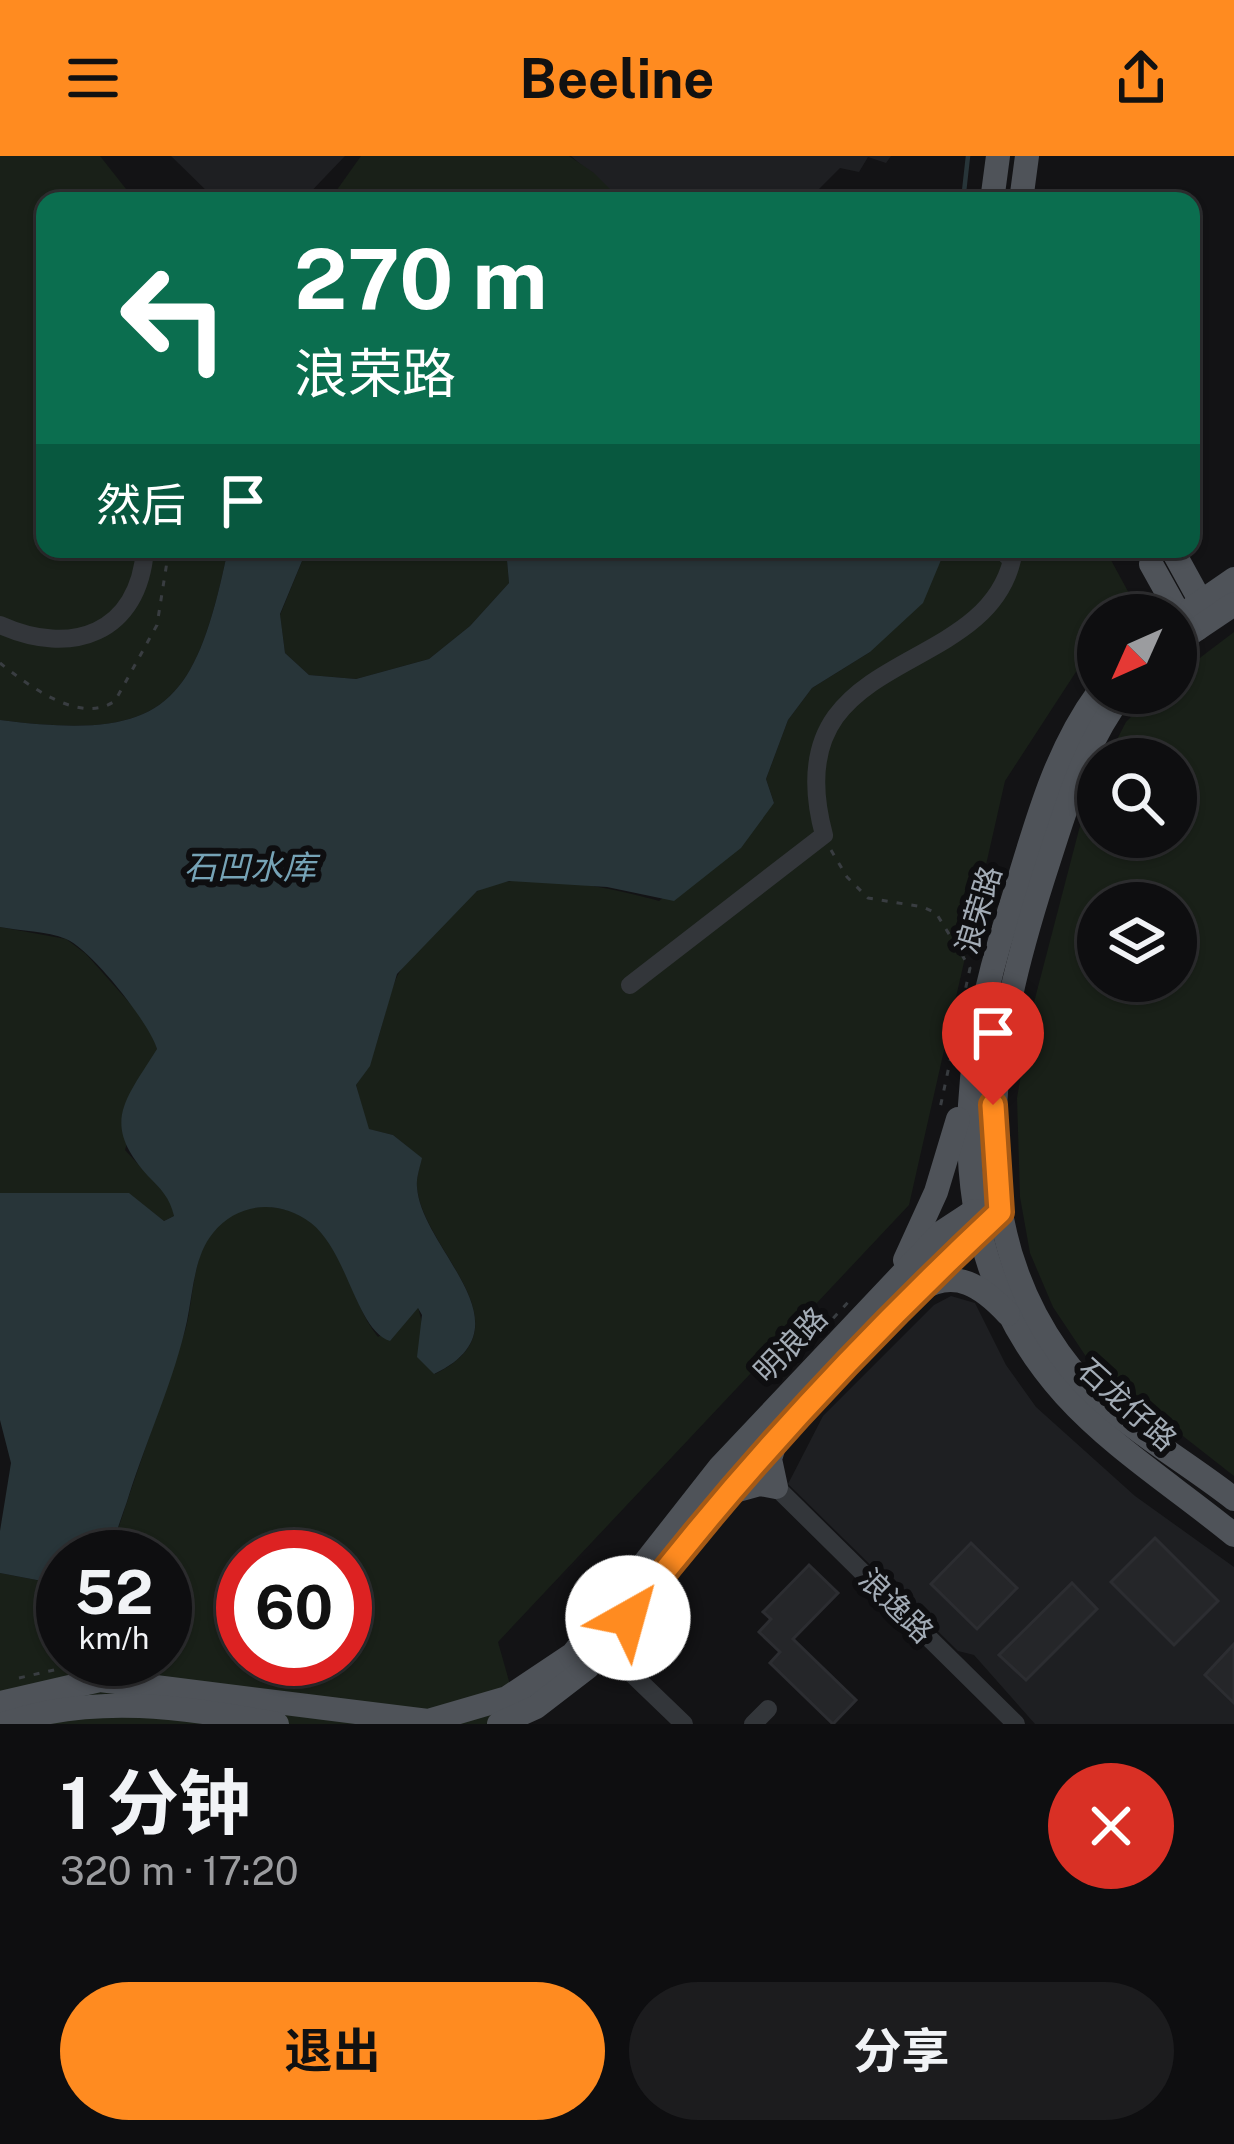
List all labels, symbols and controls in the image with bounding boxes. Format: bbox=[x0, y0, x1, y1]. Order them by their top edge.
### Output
icon: menu bbox=[60, 45, 126, 111]
icon: share bbox=[1108, 45, 1174, 111]
text: Beeline bbox=[520, 47, 714, 110]
text: 270 m bbox=[294, 229, 547, 328]
icon: left bbox=[96, 240, 252, 396]
text: 浪荣路 bbox=[294, 342, 456, 405]
icon: arrive bbox=[210, 468, 276, 534]
text: 然后 bbox=[96, 478, 186, 531]
north arrow bbox=[1077, 594, 1197, 714]
map controls bbox=[1077, 594, 1197, 1002]
button: search bbox=[1077, 738, 1197, 858]
water label: 石凹水库 bbox=[184, 848, 321, 886]
street label: 浪荣路 bbox=[948, 861, 1008, 958]
button: layers bbox=[1077, 882, 1197, 1002]
pin bbox=[942, 982, 1044, 1105]
icon: arrive bbox=[960, 1000, 1026, 1066]
street label: 明浪路 bbox=[746, 1299, 834, 1389]
street label: 石龙仔路 bbox=[1071, 1351, 1184, 1458]
speed limit sign: 60 bbox=[216, 1530, 372, 1686]
position arrow bbox=[565, 1555, 691, 1681]
text: 52 bbox=[75, 1557, 153, 1628]
street label: 浪逸路 bbox=[852, 1561, 941, 1650]
text: km/h bbox=[79, 1620, 149, 1656]
text: 1 分钟 bbox=[60, 1761, 251, 1845]
button: close bbox=[1048, 1763, 1174, 1889]
text: 320 m · 17:20 bbox=[60, 1848, 299, 1894]
button: 退出 bbox=[60, 1982, 605, 2120]
button: 分享 bbox=[629, 1982, 1174, 2120]

